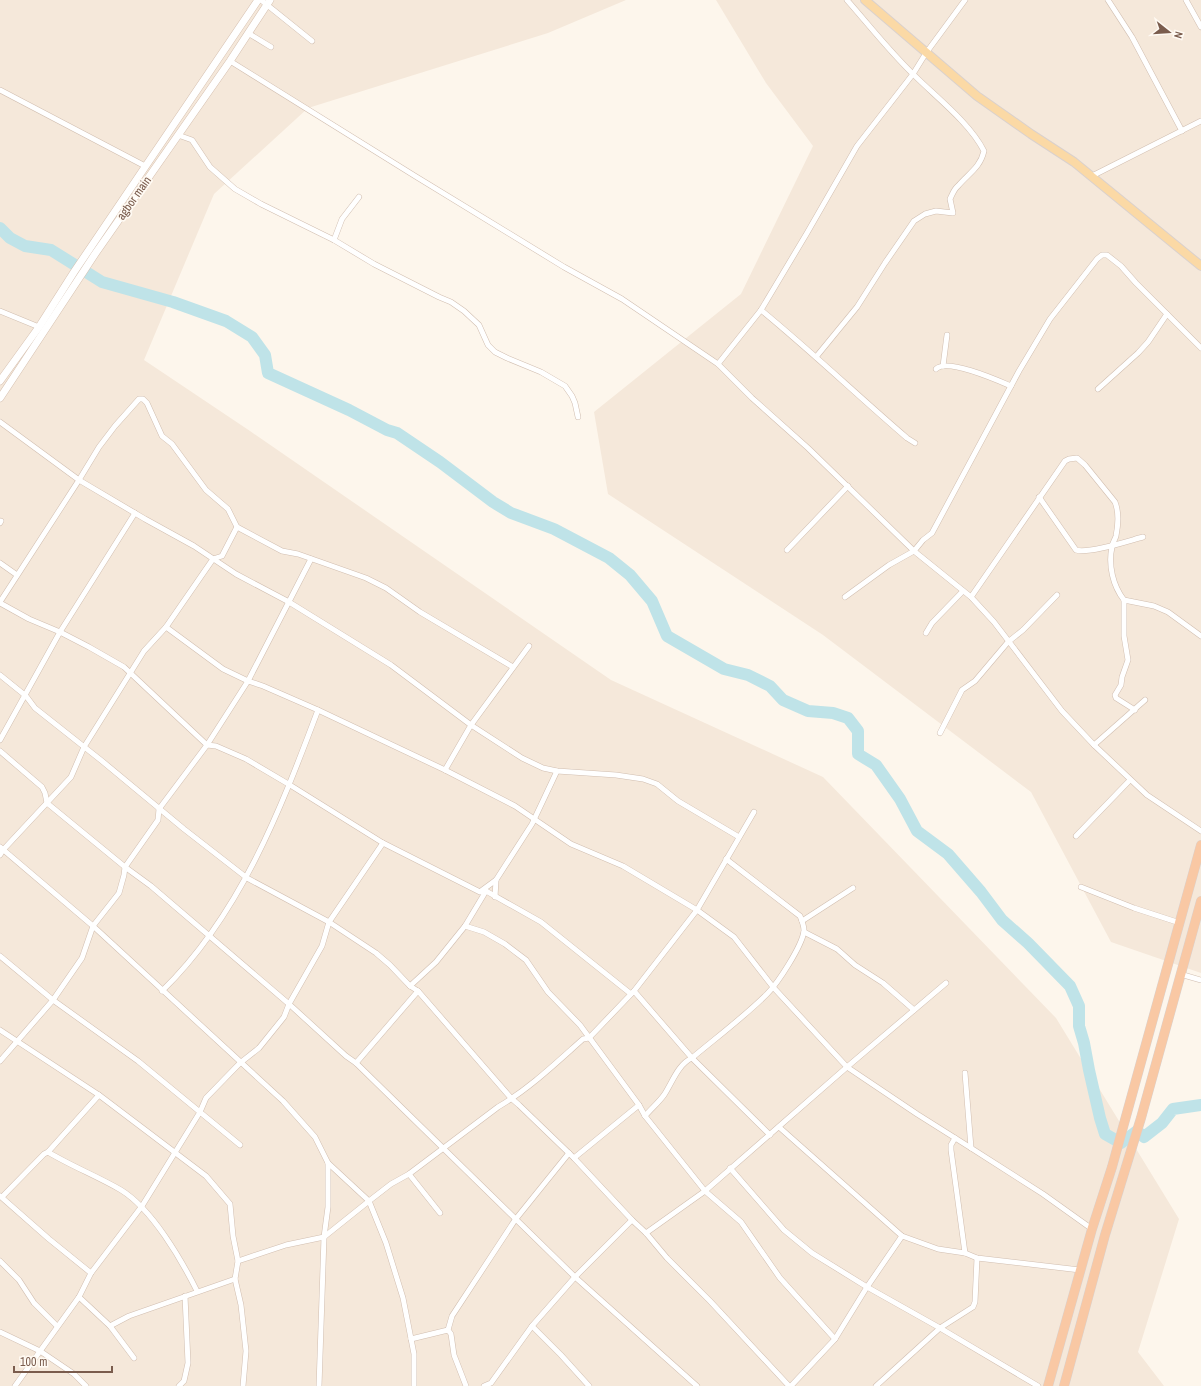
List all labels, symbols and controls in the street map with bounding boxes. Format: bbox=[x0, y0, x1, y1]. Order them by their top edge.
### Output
north arrow bbox=[1149, 12, 1189, 52]
text: N bbox=[1171, 30, 1186, 40]
street label: agbor main bbox=[113, 173, 155, 223]
scale bar bbox=[14, 1348, 112, 1374]
text: 100 m bbox=[20, 1354, 47, 1370]

